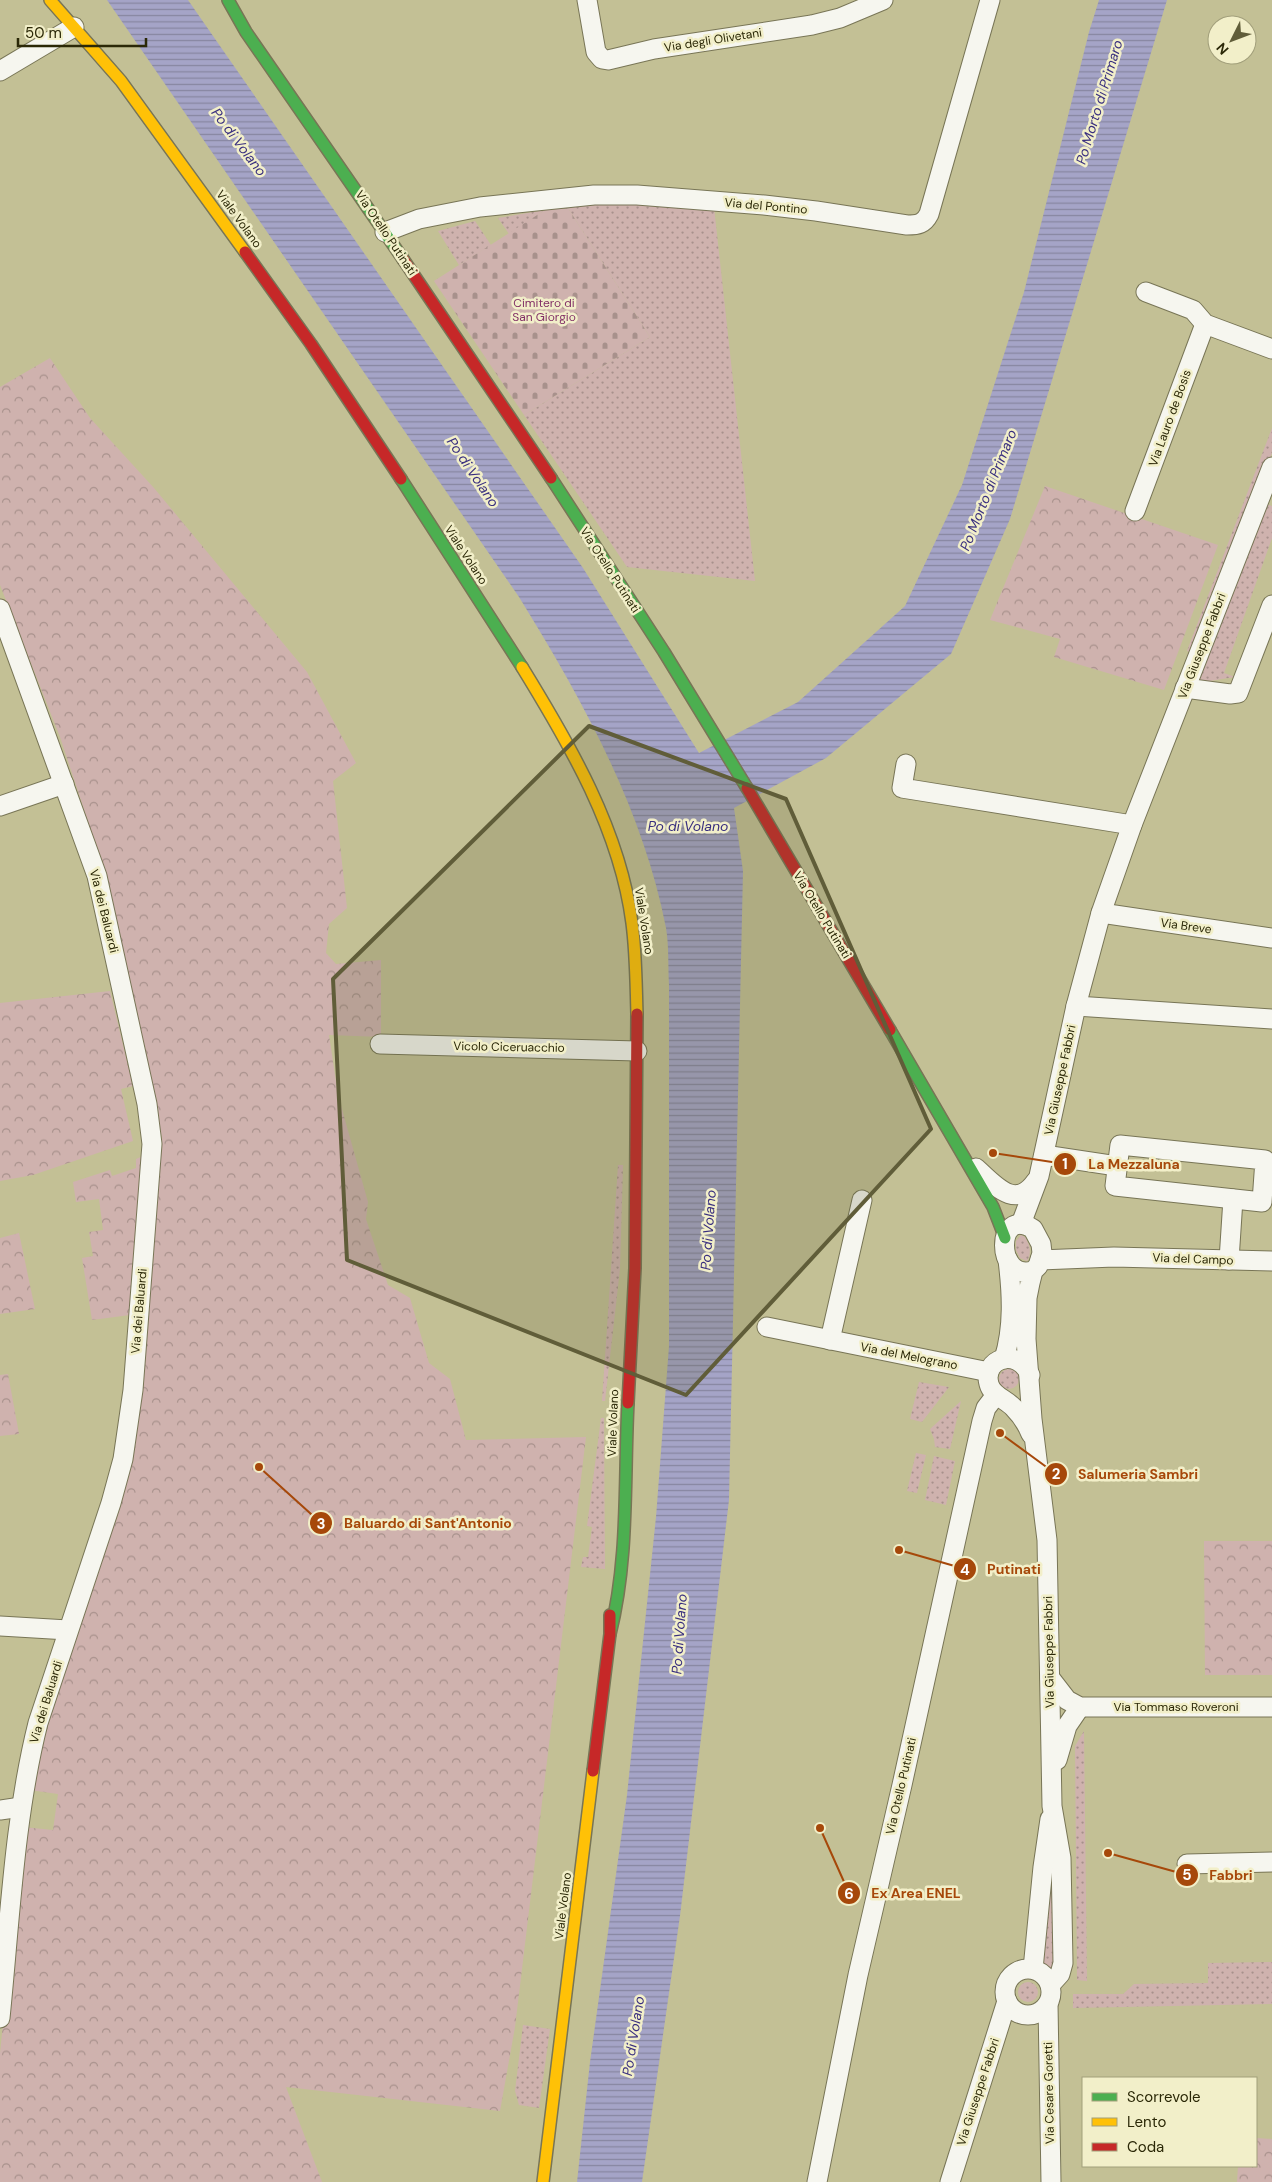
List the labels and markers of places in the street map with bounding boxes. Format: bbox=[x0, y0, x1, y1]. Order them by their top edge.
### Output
callout: La Mezzaluna bbox=[1053, 1150, 1189, 1179]
callout: Salumeria Sambri bbox=[1043, 1459, 1208, 1488]
callout: Baluardo di Sant'Antonio bbox=[309, 1509, 522, 1538]
callout: Putinati bbox=[952, 1555, 1051, 1584]
callout: Fabbri bbox=[1175, 1860, 1263, 1889]
callout: Ex Area ENEL bbox=[836, 1879, 971, 1908]

